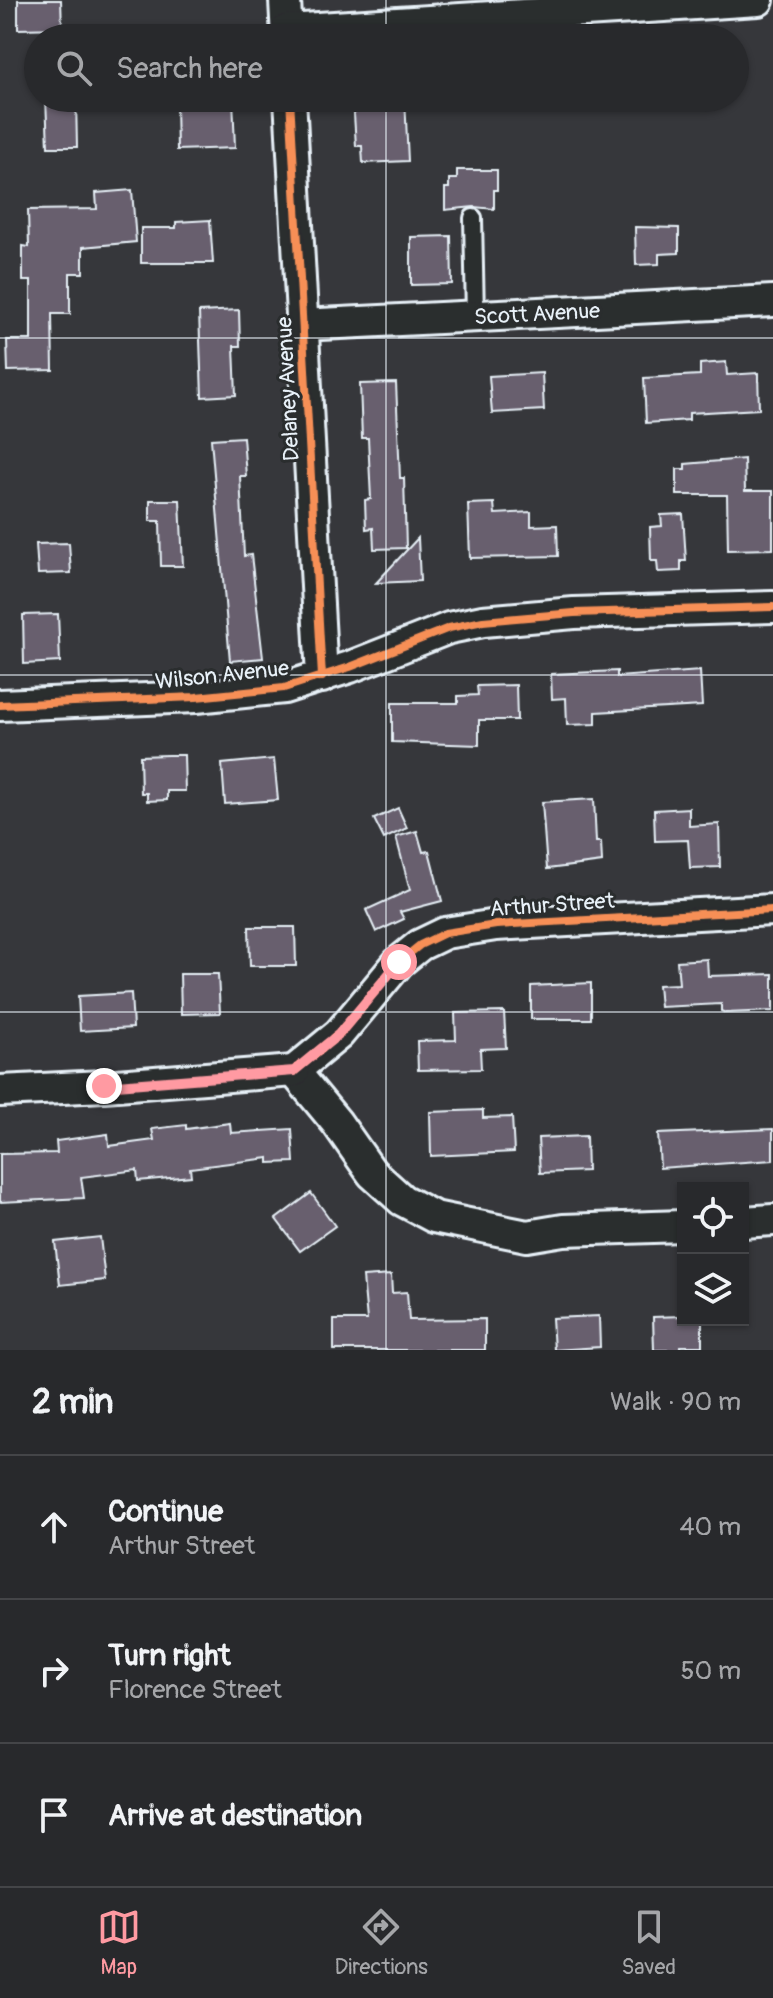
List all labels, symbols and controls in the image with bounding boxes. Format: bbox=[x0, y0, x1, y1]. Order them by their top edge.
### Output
search box bbox=[24, 24, 749, 112]
icon: search bbox=[52, 46, 96, 90]
text: Search here bbox=[116, 50, 263, 87]
street label: Scott Avenue bbox=[473, 297, 601, 331]
street label: Delaney Avenue bbox=[270, 316, 306, 462]
street label: Wilson Avenue bbox=[154, 654, 290, 696]
street label: Arthur Street bbox=[489, 887, 615, 923]
route start bbox=[381, 944, 417, 980]
route end bbox=[86, 1068, 122, 1104]
map controls bbox=[677, 1182, 749, 1326]
button: locate bbox=[677, 1182, 749, 1254]
button: layers bbox=[677, 1254, 749, 1326]
text: 2 min bbox=[32, 1381, 114, 1424]
text: Walk · 90 m bbox=[610, 1386, 741, 1418]
text: Continue bbox=[108, 1493, 223, 1530]
icon: ahead bbox=[32, 1505, 76, 1549]
text: 40 m bbox=[679, 1511, 741, 1543]
text: Arthur Street bbox=[108, 1530, 255, 1562]
text: Turn right bbox=[108, 1637, 231, 1674]
icon: right bbox=[32, 1649, 76, 1693]
text: 50 m bbox=[680, 1655, 741, 1687]
text: Florence Street bbox=[108, 1674, 282, 1706]
icon: arrive bbox=[32, 1793, 76, 1837]
text: Arrive at destination bbox=[108, 1797, 362, 1834]
tab: Map bbox=[97, 1905, 141, 1981]
tab: Directions bbox=[335, 1905, 428, 1981]
tab: Saved bbox=[622, 1905, 676, 1981]

